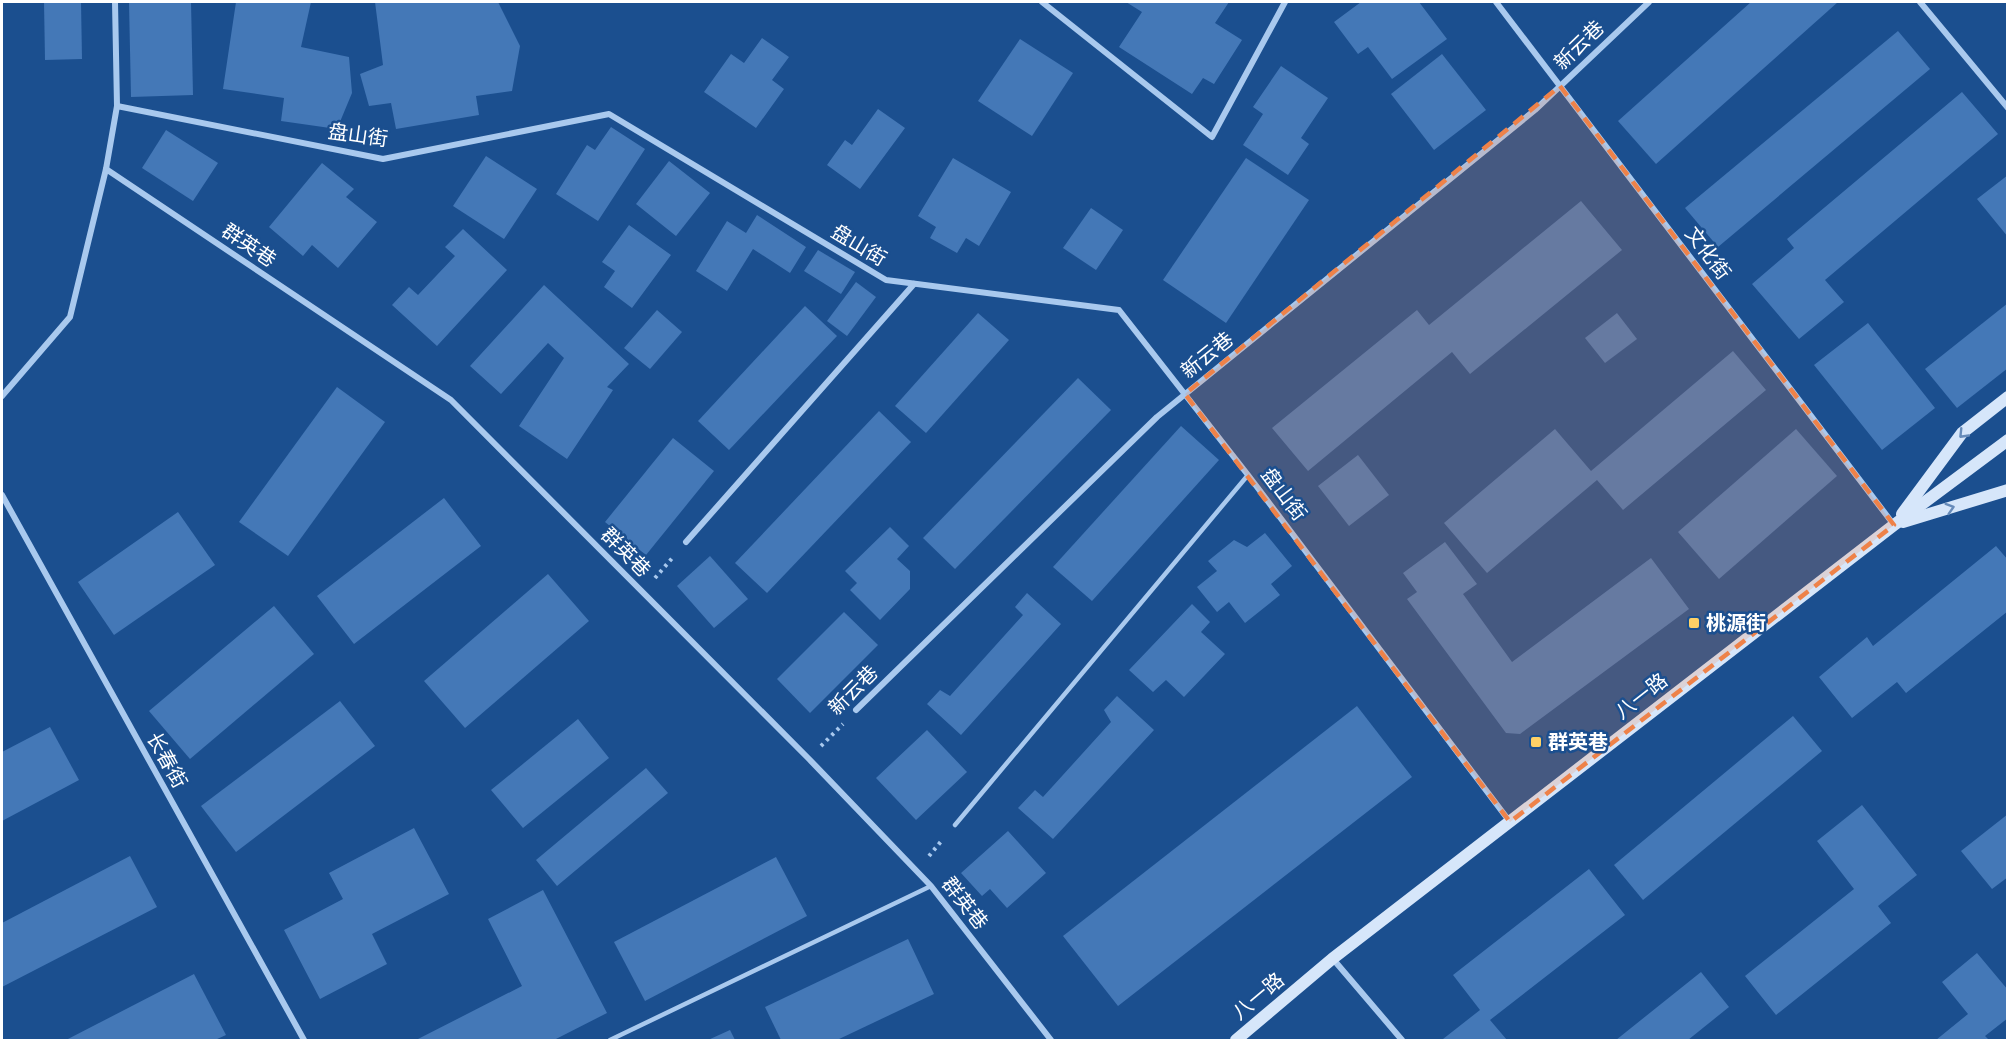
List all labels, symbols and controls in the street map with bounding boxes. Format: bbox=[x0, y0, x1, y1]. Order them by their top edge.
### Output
street label: 新云巷 bbox=[1549, 16, 1609, 74]
street label: 盘山街 bbox=[327, 119, 389, 151]
street label: 群英巷 bbox=[217, 218, 281, 272]
street label: 盘山街 bbox=[827, 219, 891, 271]
street label: 文化街 bbox=[1680, 222, 1736, 284]
street label: 新云巷 bbox=[1176, 327, 1238, 383]
one-way arrow bbox=[1959, 428, 1970, 438]
street label: 盘山街 bbox=[1256, 463, 1312, 525]
one-way arrow bbox=[1944, 503, 1955, 515]
street label: 群英巷 bbox=[596, 522, 656, 582]
place label: 桃源街 bbox=[1706, 611, 1766, 635]
marker: 桃源街 bbox=[1687, 616, 1701, 630]
street label: 新云巷 bbox=[823, 660, 883, 720]
street label: 八一路 bbox=[1610, 668, 1672, 724]
street label: 长春街 bbox=[142, 728, 192, 792]
place label: 群英巷 bbox=[1548, 730, 1608, 754]
marker: 群英巷 bbox=[1529, 735, 1543, 749]
street label: 群英巷 bbox=[937, 872, 993, 934]
street label: 八一路 bbox=[1227, 968, 1289, 1024]

